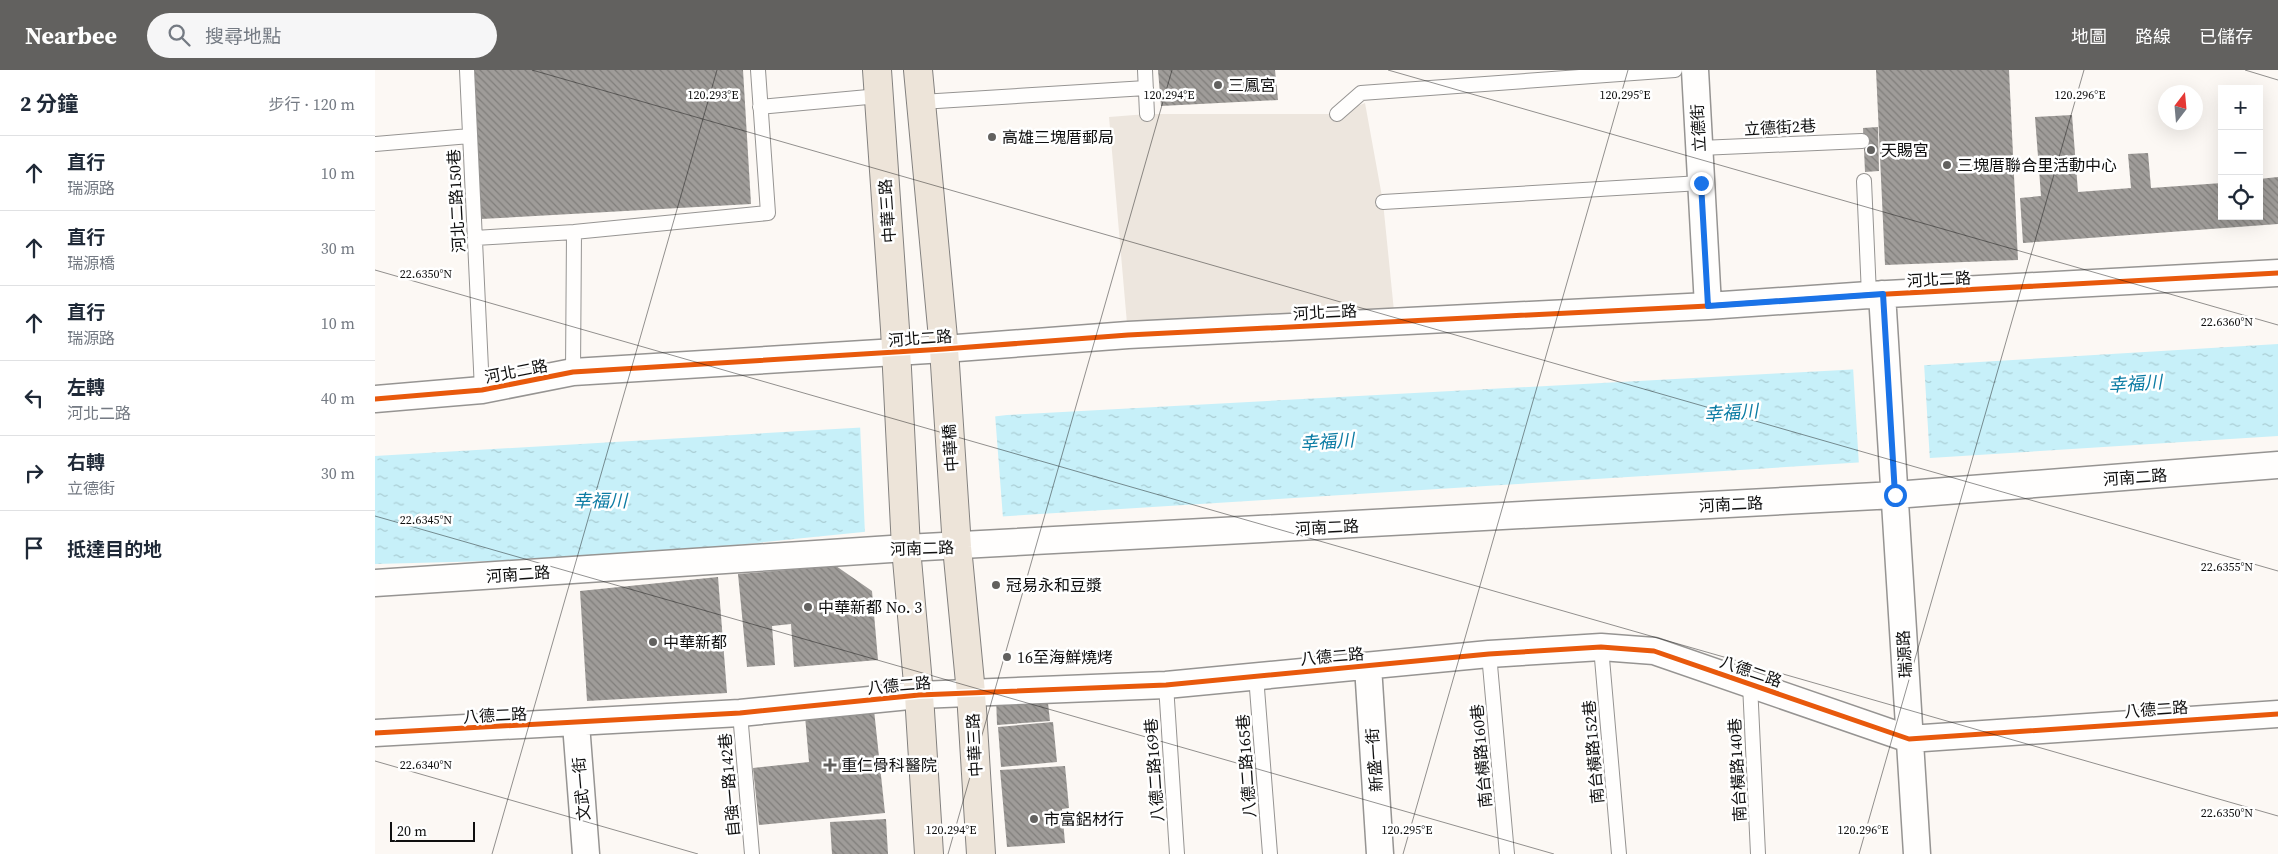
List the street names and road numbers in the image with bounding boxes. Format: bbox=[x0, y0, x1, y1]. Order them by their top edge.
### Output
street label: 立德街 bbox=[1686, 103, 1710, 153]
street label: 立德街2巷 bbox=[1743, 114, 1817, 140]
street label: 河北二路150巷 bbox=[442, 148, 470, 254]
street label: 中華三路 bbox=[874, 178, 900, 244]
street label: 河北二路 bbox=[1906, 266, 1972, 292]
street label: 河北二路 bbox=[1292, 299, 1358, 325]
street label: 河北二路 bbox=[887, 325, 953, 351]
street label: 河北二路 bbox=[482, 354, 550, 388]
street label: 中華橋 bbox=[937, 423, 963, 473]
street label: 河南二路 bbox=[2102, 464, 2168, 490]
street label: 河南二路 bbox=[1698, 491, 1764, 517]
street label: 河南二路 bbox=[1294, 514, 1360, 540]
street label: 河南二路 bbox=[890, 536, 954, 560]
street label: 河南二路 bbox=[485, 561, 551, 587]
street label: 瑞源路 bbox=[1892, 629, 1916, 679]
street label: 八德二路 bbox=[1299, 642, 1365, 670]
street label: 八德二路 bbox=[1717, 650, 1785, 692]
street label: 八德二路 bbox=[866, 671, 932, 699]
street label: 八德二路 bbox=[2123, 696, 2189, 722]
street label: 南台橫路152巷 bbox=[1578, 699, 1608, 805]
street label: 八德二路 bbox=[462, 702, 528, 728]
street label: 南台橫路160巷 bbox=[1466, 703, 1496, 809]
street label: 中華三路 bbox=[961, 712, 987, 778]
street label: 八德二路165巷 bbox=[1231, 713, 1261, 819]
street label: 八德二路169巷 bbox=[1139, 717, 1169, 823]
street label: 南台橫路140巷 bbox=[1723, 717, 1751, 823]
street label: 新盛一街 bbox=[1361, 727, 1387, 793]
street label: 自強一路142巷 bbox=[714, 732, 744, 838]
street label: 文武一街 bbox=[567, 756, 595, 822]

